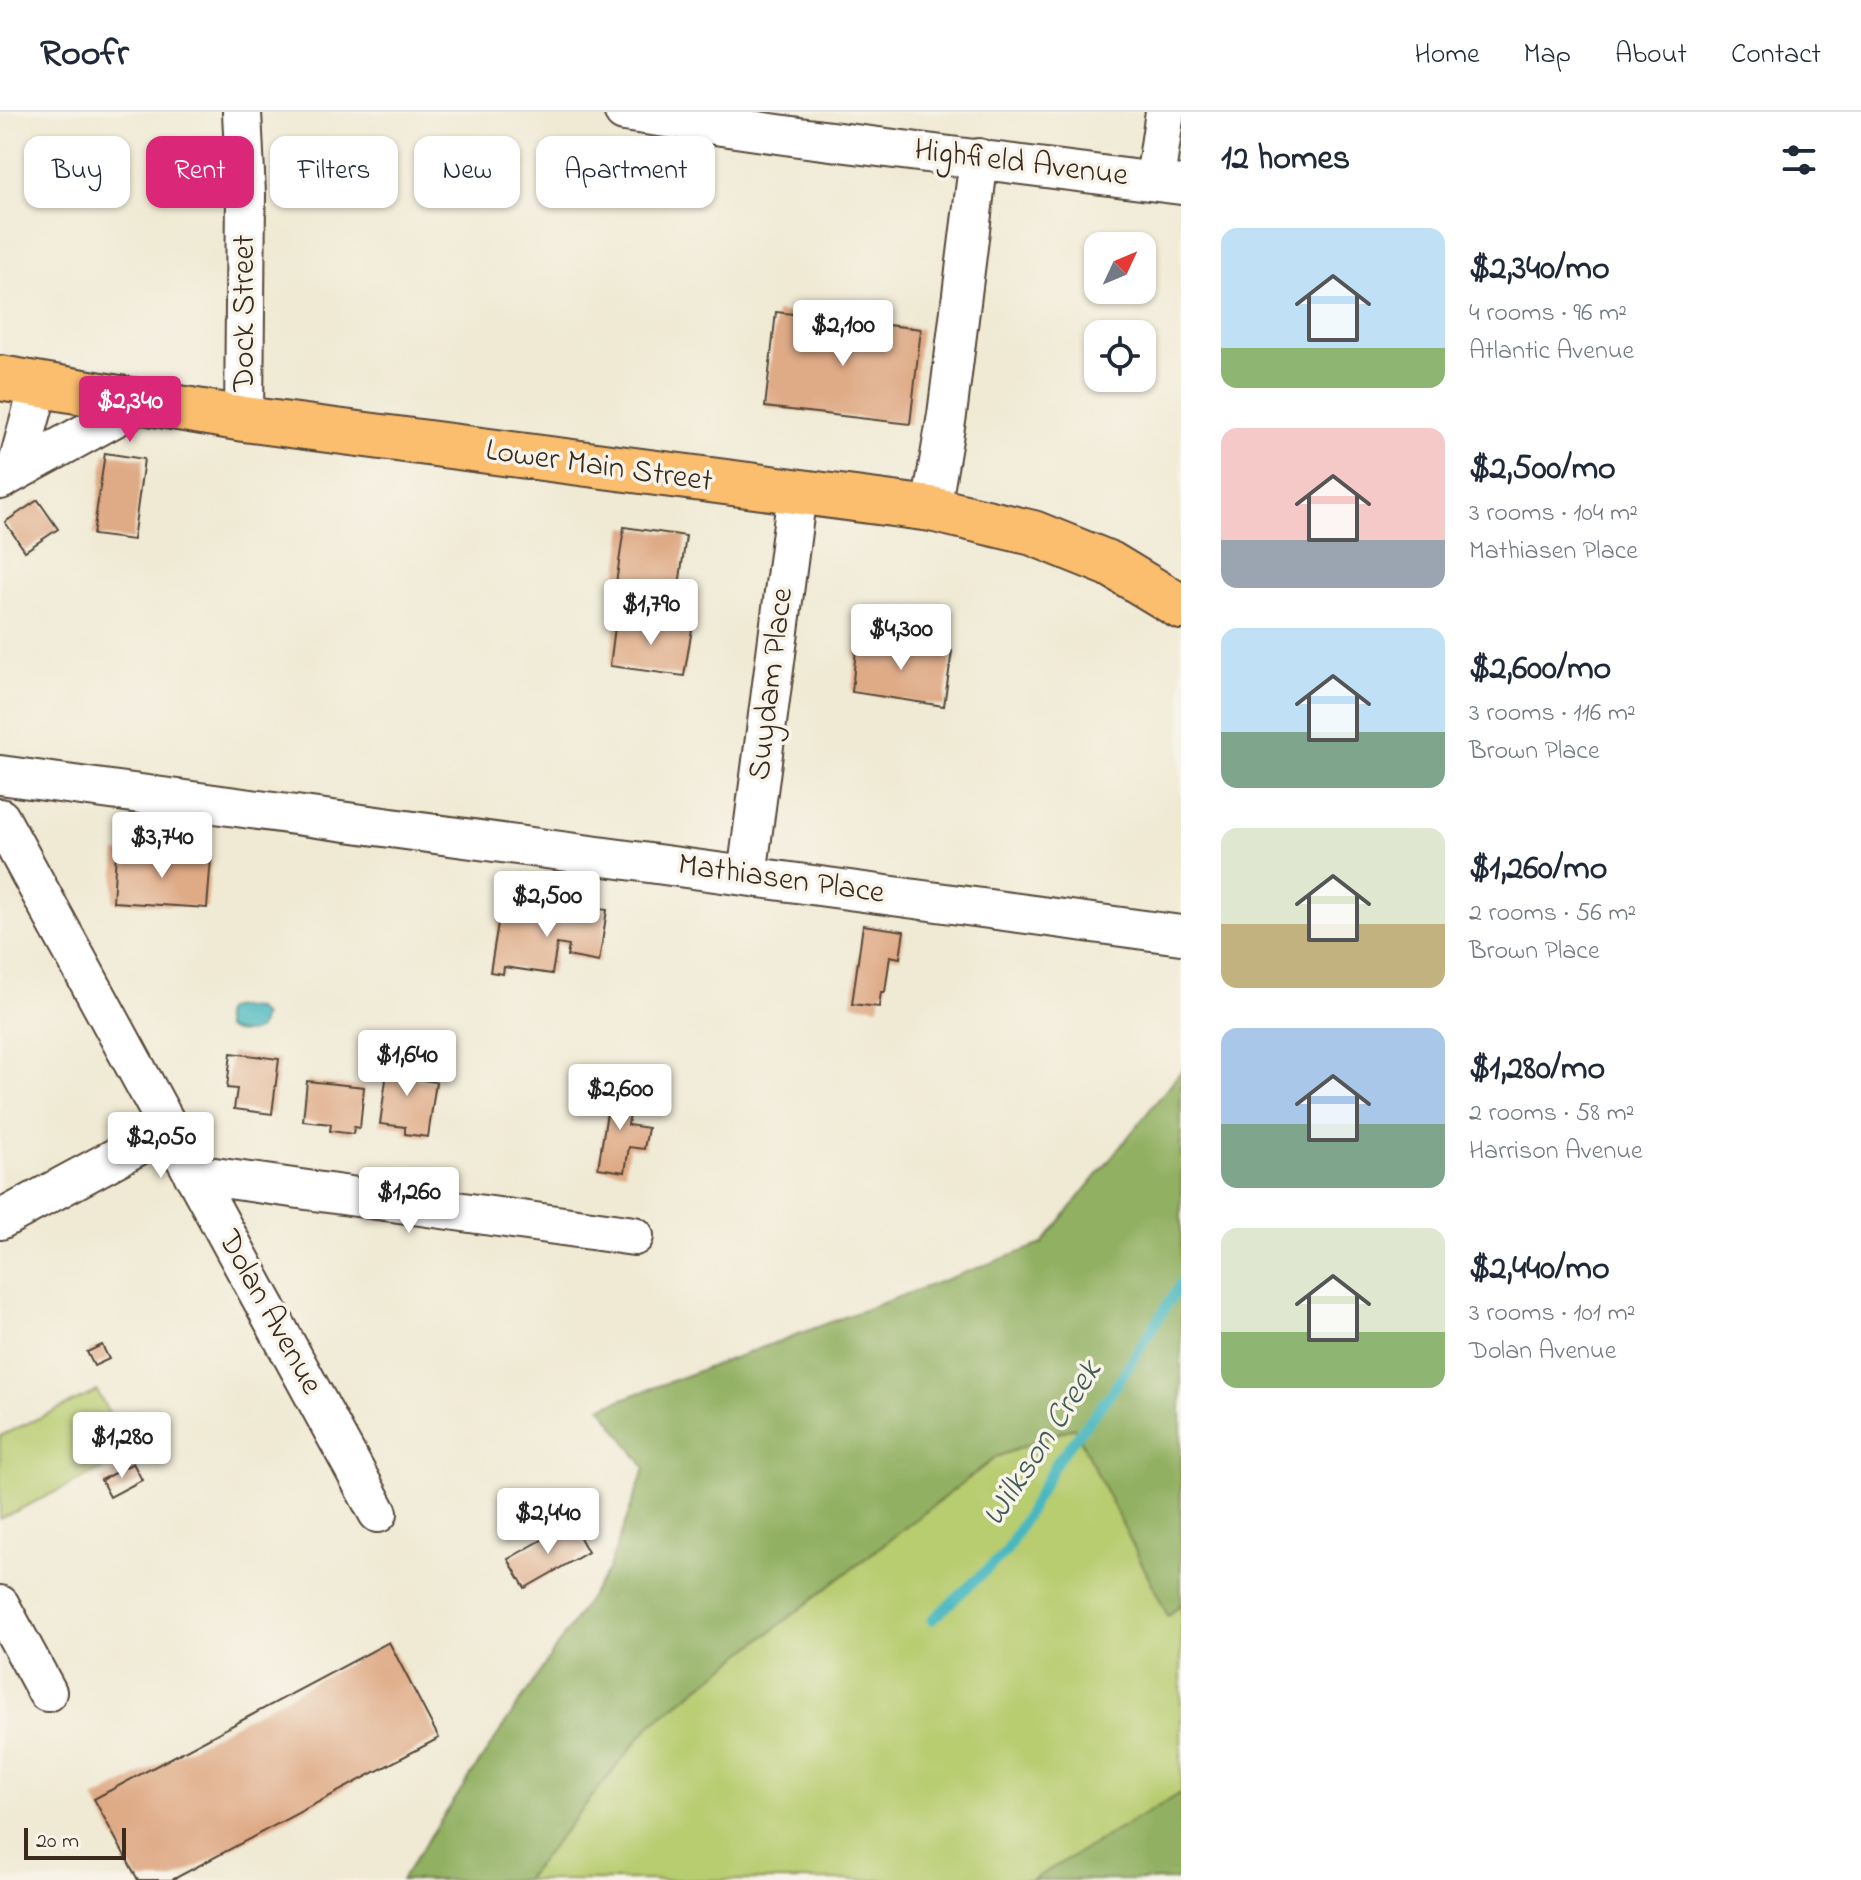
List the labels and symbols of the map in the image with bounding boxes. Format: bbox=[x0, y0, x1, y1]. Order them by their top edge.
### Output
street label: Highfield Avenue bbox=[912, 128, 1131, 200]
north arrow bbox=[1084, 232, 1156, 304]
street label: Dock Street bbox=[222, 234, 269, 393]
pin: $2,100 bbox=[778, 300, 908, 368]
pin: $2,340 bbox=[65, 376, 195, 444]
street label: Lower Main Street bbox=[483, 428, 716, 506]
pin: $1,790 bbox=[586, 579, 716, 647]
street label: Suydam Place bbox=[737, 585, 807, 783]
pin: $4,300 bbox=[836, 604, 966, 672]
pin: $3,740 bbox=[97, 812, 227, 880]
street label: Mathiasen Place bbox=[675, 842, 888, 918]
pin: $2,500 bbox=[482, 871, 612, 939]
pin: $1,640 bbox=[342, 1030, 472, 1098]
pin: $2,600 bbox=[555, 1064, 685, 1132]
pin: $2,050 bbox=[96, 1112, 226, 1180]
pin: $1,260 bbox=[344, 1167, 474, 1235]
street label: Dolan Avenue bbox=[204, 1221, 334, 1404]
water label: Wilkson Creek bbox=[970, 1349, 1117, 1537]
pin: $1,280 bbox=[57, 1412, 187, 1480]
pin: $2,440 bbox=[483, 1488, 613, 1556]
scale bar bbox=[24, 1824, 126, 1860]

